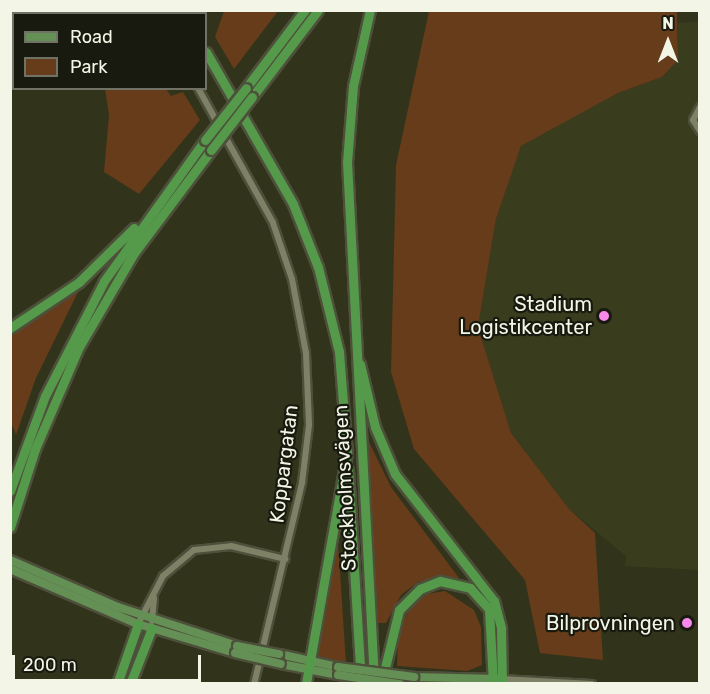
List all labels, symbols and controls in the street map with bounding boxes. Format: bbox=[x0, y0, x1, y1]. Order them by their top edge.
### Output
legend bbox=[12, 12, 207, 90]
north arrow bbox=[638, 12, 698, 72]
text: N bbox=[662, 14, 674, 33]
text: Road bbox=[70, 26, 113, 48]
text: Park bbox=[70, 56, 107, 78]
place label: Stadium Logistikcenter bbox=[459, 292, 592, 339]
marker: Stadium Logistikcenter bbox=[597, 309, 611, 323]
street label: Koppargatan bbox=[265, 403, 303, 525]
street label: Stockholmsvägen bbox=[329, 404, 361, 572]
place label: Bilprovningen bbox=[546, 611, 675, 635]
marker: Bilprovningen bbox=[680, 616, 694, 630]
scale bar bbox=[15, 643, 204, 681]
text: 200 m bbox=[23, 654, 77, 676]

